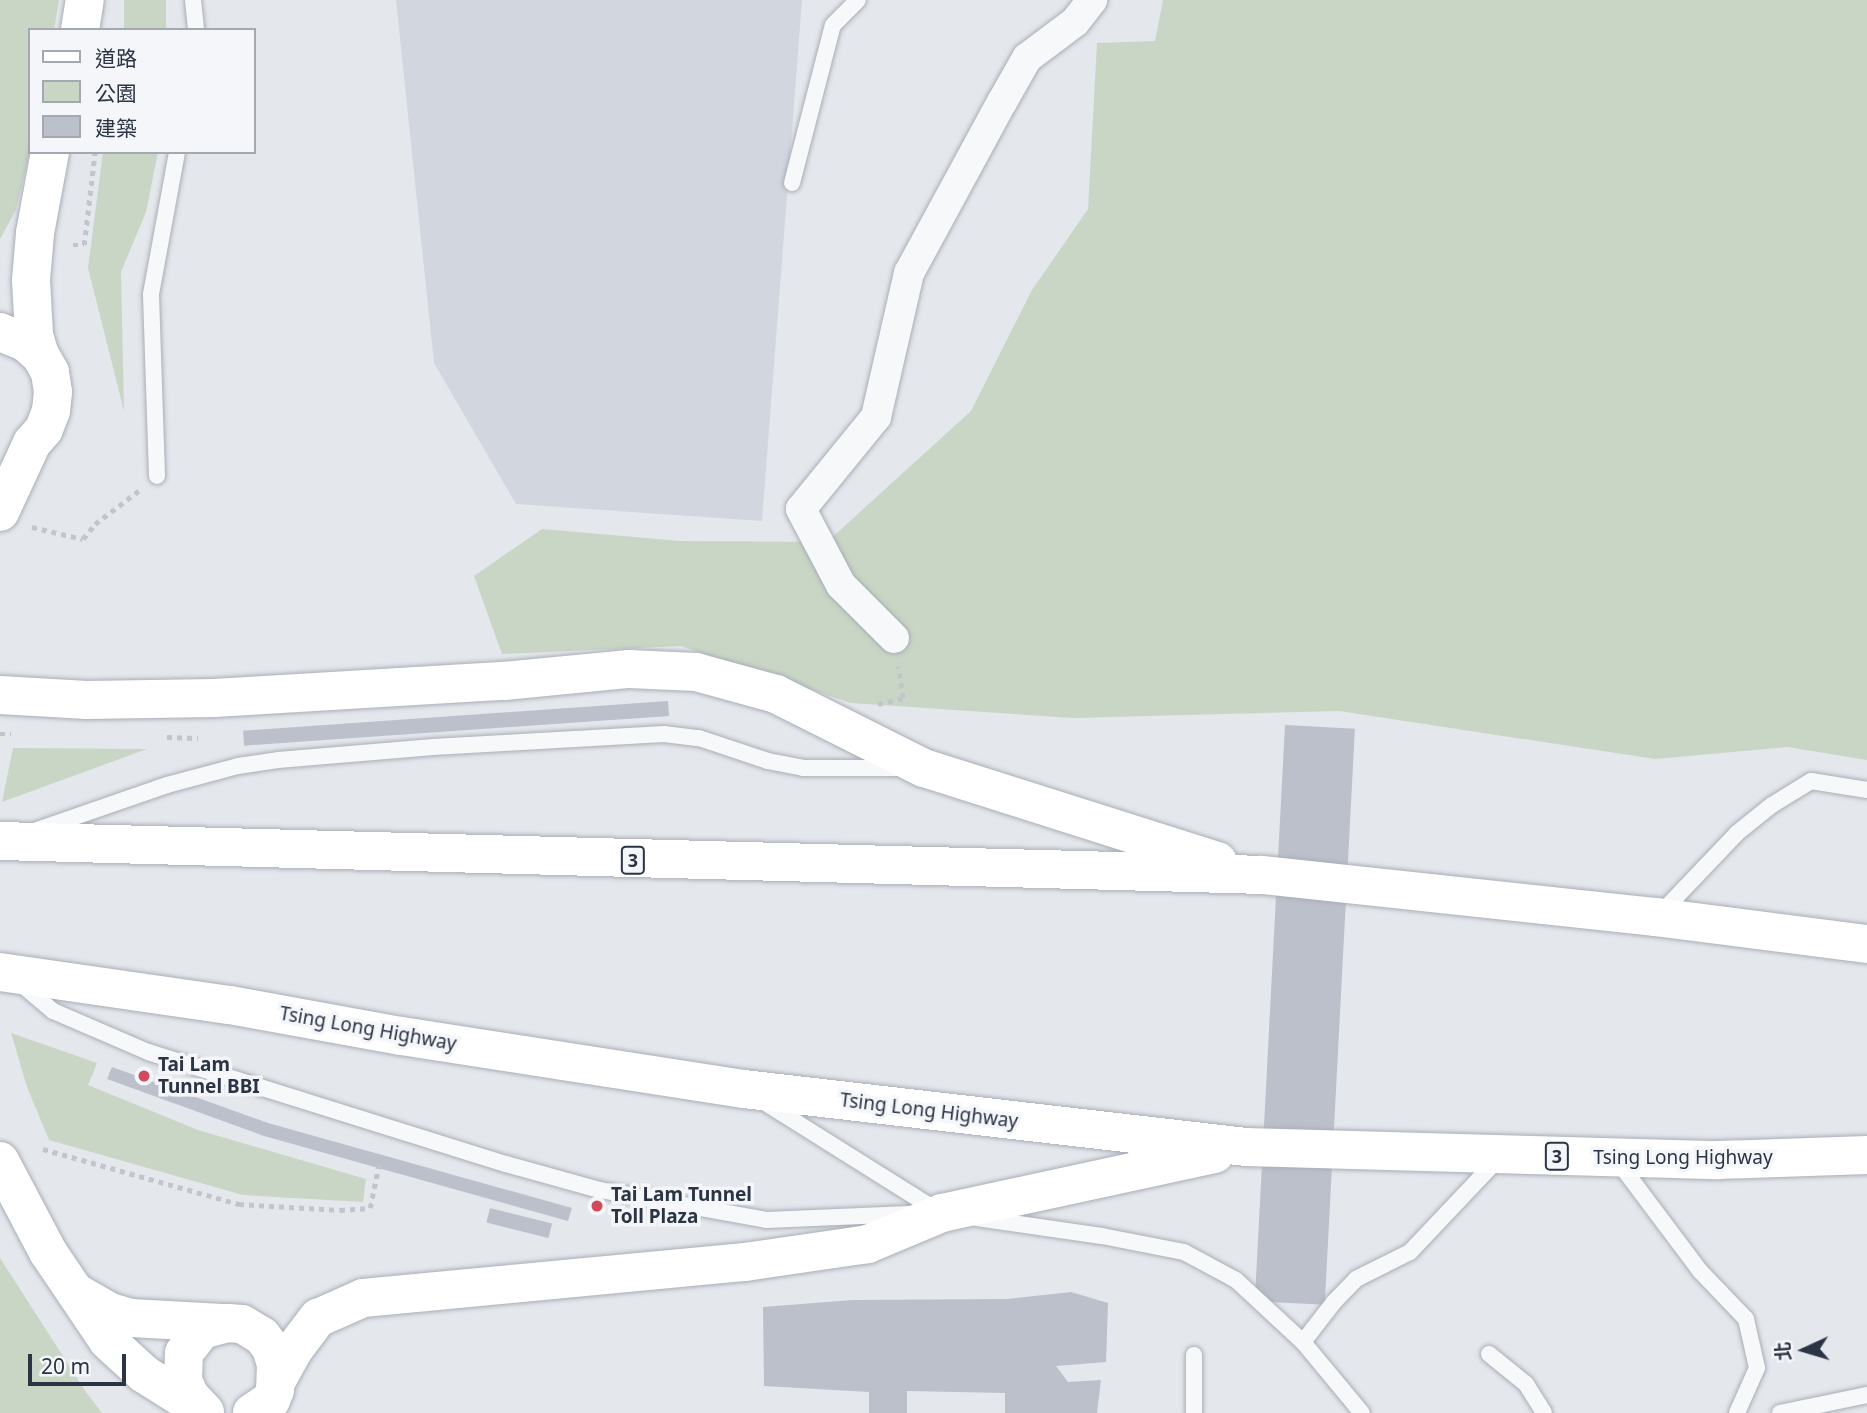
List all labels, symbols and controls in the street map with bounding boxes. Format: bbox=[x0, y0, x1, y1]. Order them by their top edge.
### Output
legend bbox=[28, 28, 256, 154]
text: 道路 bbox=[95, 44, 137, 72]
text: 公園 bbox=[95, 79, 137, 107]
text: 建築 bbox=[95, 114, 137, 142]
road number: 3 bbox=[621, 846, 645, 874]
street label: Tsing Long Highway bbox=[278, 1002, 458, 1056]
place label: Tai Lam Tunnel BBI bbox=[158, 1054, 260, 1098]
marker: Tai Lam Tunnel BBI bbox=[136, 1068, 152, 1084]
street label: Tsing Long Highway bbox=[839, 1089, 1019, 1133]
road number: 3 bbox=[1545, 1142, 1569, 1170]
street label: Tsing Long Highway bbox=[1593, 1147, 1773, 1169]
place label: Tai Lam Tunnel Toll Plaza bbox=[611, 1184, 752, 1228]
marker: Tai Lam Tunnel Toll Plaza bbox=[589, 1198, 605, 1214]
north arrow bbox=[1769, 1315, 1839, 1385]
scale bar bbox=[32, 1340, 130, 1384]
text: 北 bbox=[1769, 1341, 1797, 1362]
text: 20 m bbox=[41, 1352, 90, 1380]

